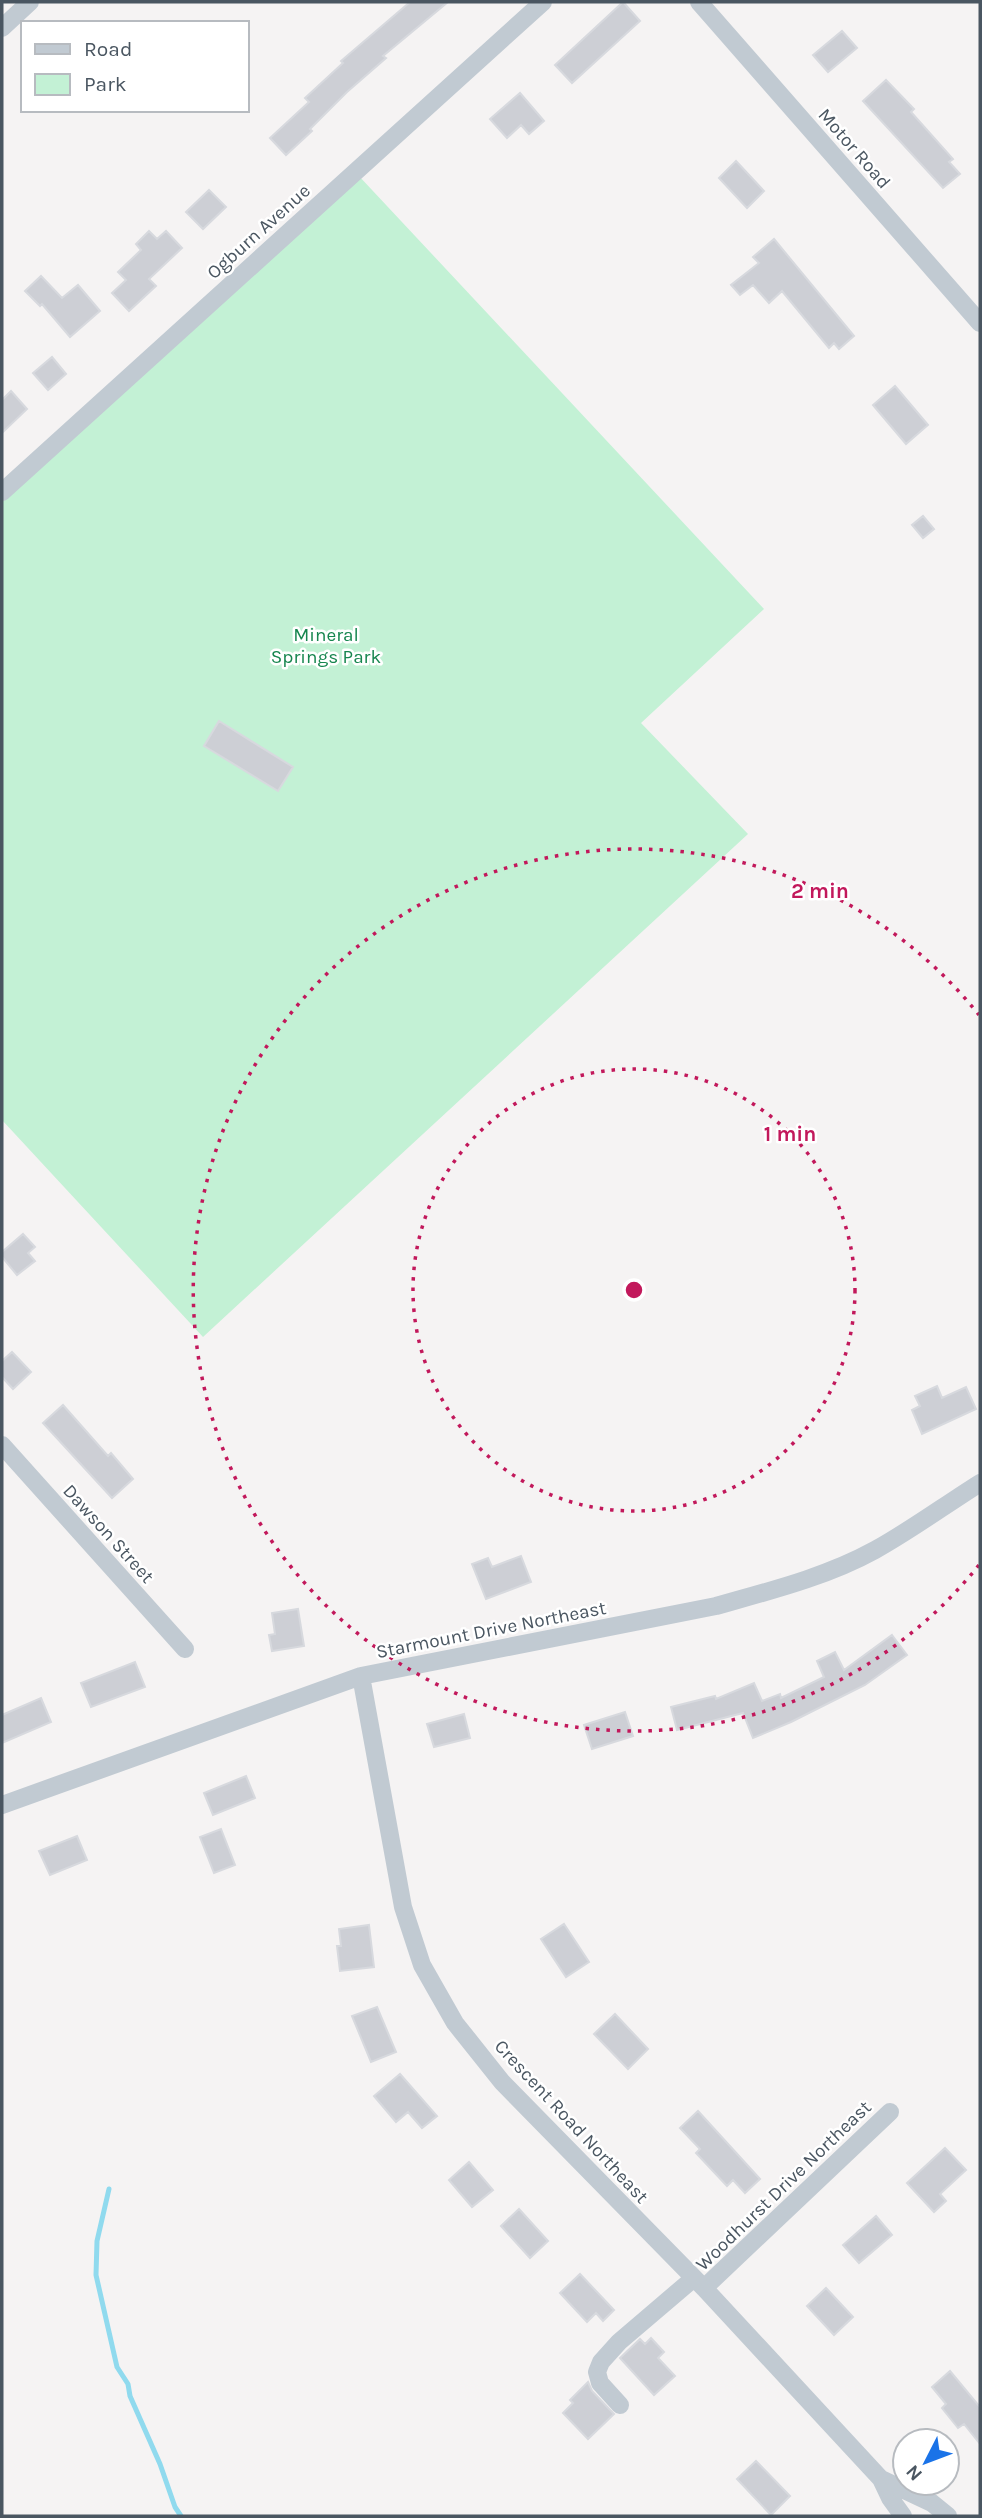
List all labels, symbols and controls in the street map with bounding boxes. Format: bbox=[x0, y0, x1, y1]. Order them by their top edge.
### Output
legend bbox=[21, 21, 248, 112]
text: Road bbox=[84, 37, 132, 61]
text: Park bbox=[84, 72, 127, 96]
street label: Motor Road bbox=[813, 104, 895, 193]
street label: Ogburn Avenue bbox=[203, 180, 315, 284]
park label: Mineral Springs Park bbox=[271, 624, 381, 668]
text: 2 min bbox=[791, 879, 849, 903]
text: 1 min bbox=[764, 1122, 816, 1146]
centre of rings bbox=[622, 1278, 646, 1302]
street label: Dawson Street bbox=[58, 1480, 158, 1588]
street label: Starmount Drive Northeast bbox=[374, 1597, 608, 1663]
street label: Crescent Road Northeast bbox=[490, 2035, 653, 2208]
street label: Woodhurst Drive Northeast bbox=[692, 2096, 876, 2275]
north arrow bbox=[891, 2427, 961, 2497]
text: N bbox=[901, 2460, 927, 2485]

